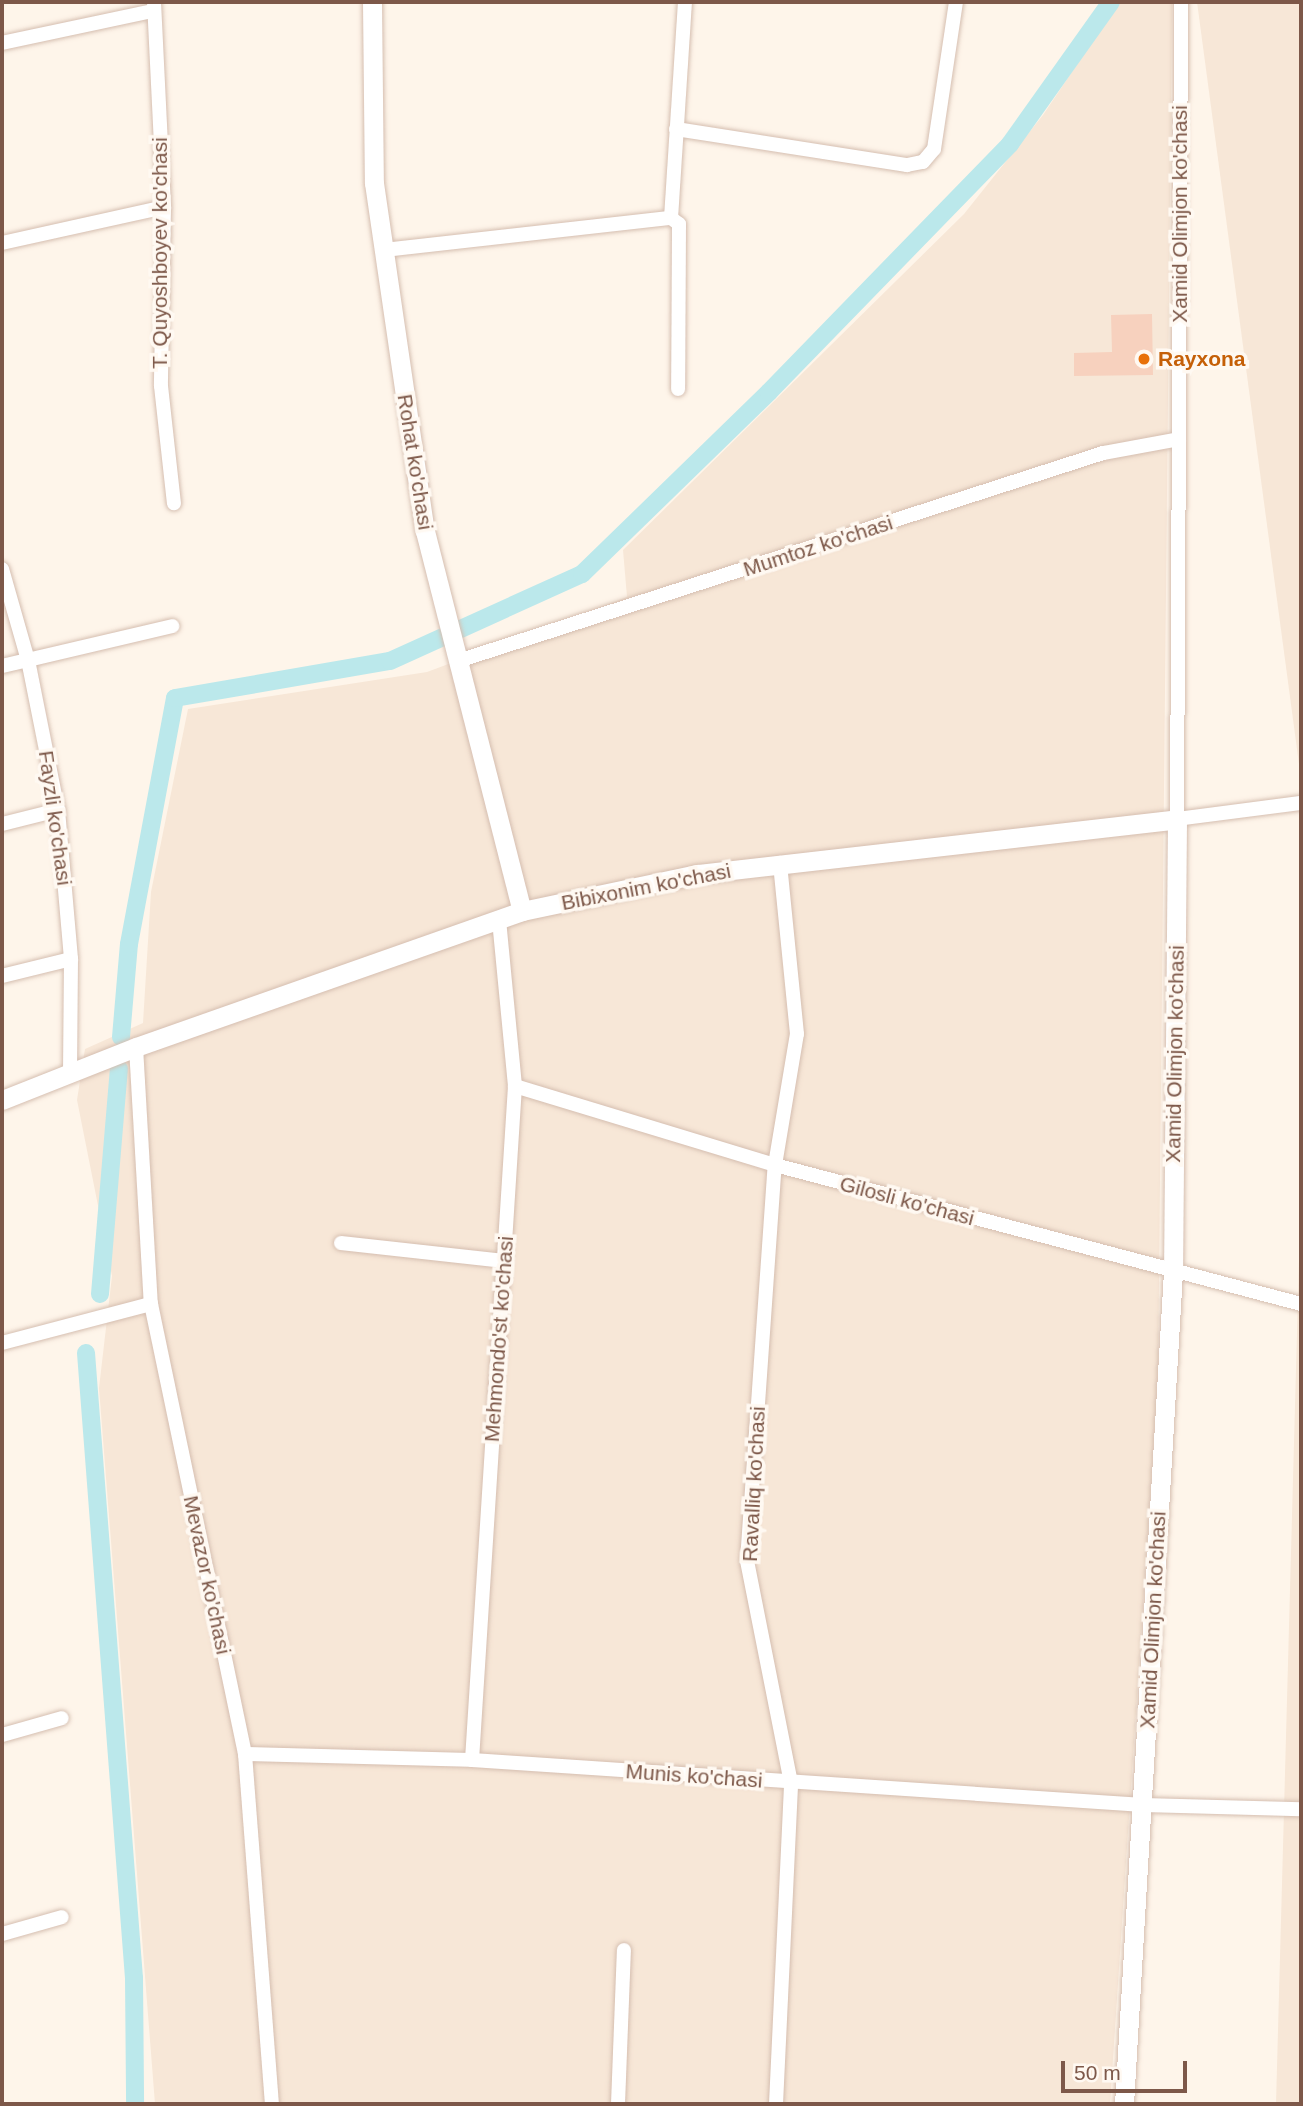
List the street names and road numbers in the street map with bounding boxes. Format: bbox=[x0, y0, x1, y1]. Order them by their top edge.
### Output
street label: Xamid Olimjon ko'chasi bbox=[1167, 105, 1193, 323]
street label: T. Quyoshboyev ko'chasi bbox=[147, 137, 173, 369]
street label: Rohat ko'chasi bbox=[392, 392, 438, 532]
street label: Mumtoz ko'chasi bbox=[740, 510, 896, 582]
street label: Fayzli ko'chasi bbox=[33, 749, 77, 887]
street label: Bibixonim ko'chasi bbox=[559, 858, 733, 916]
street label: Xamid Olimjon ko'chasi bbox=[1161, 945, 1189, 1163]
street label: Gilosli ko'chasi bbox=[837, 1171, 977, 1231]
street label: Mehmondo'st ko'chasi bbox=[479, 1235, 519, 1443]
street label: Ravalliq ko'chasi bbox=[737, 1406, 771, 1562]
street label: Mevazor ko'chasi bbox=[178, 1493, 236, 1657]
street label: Xamid Olimjon ko'chasi bbox=[1135, 1511, 1171, 1729]
street label: Munis ko'chasi bbox=[625, 1759, 763, 1793]

